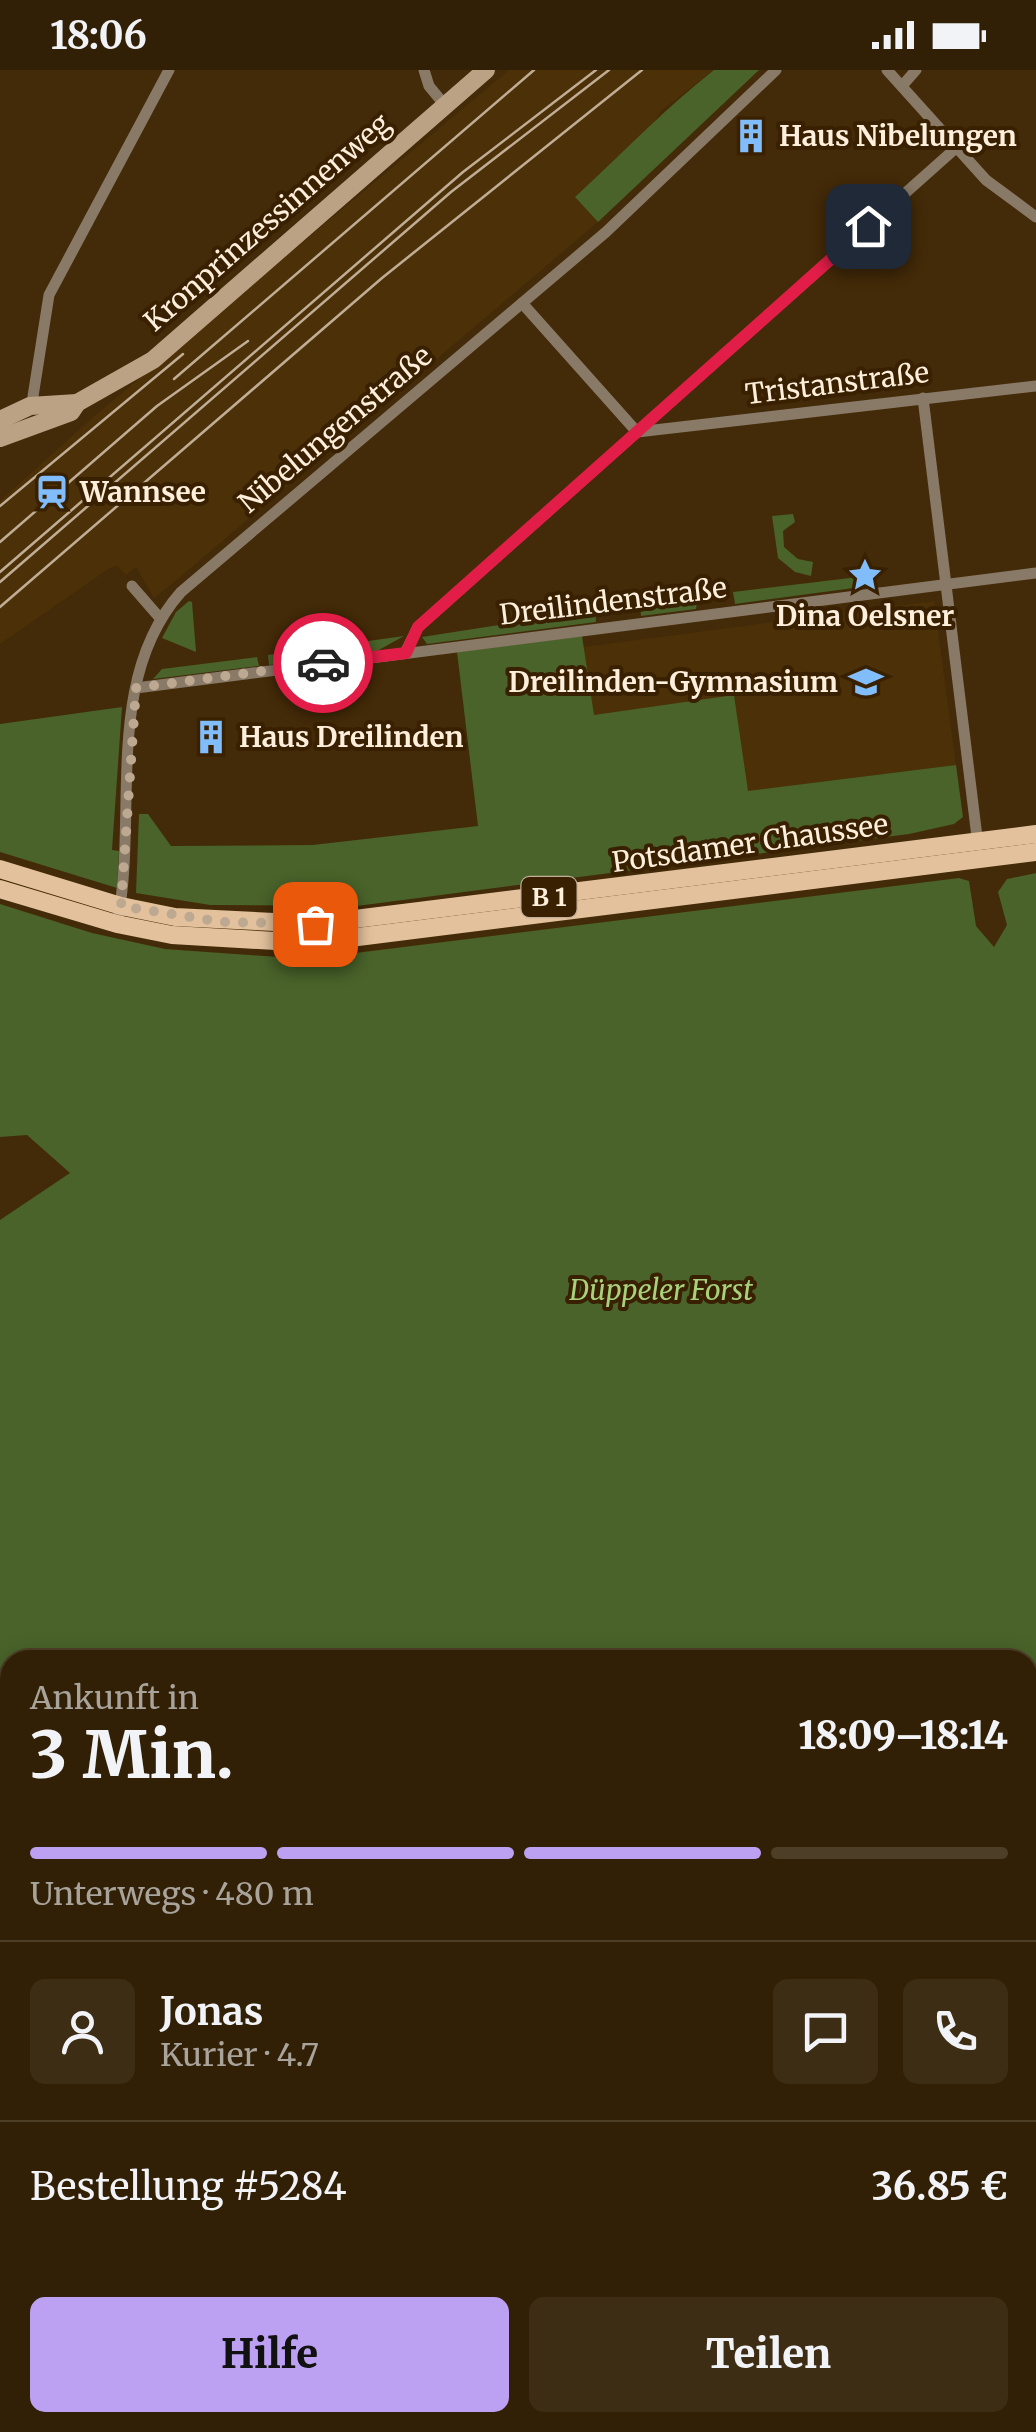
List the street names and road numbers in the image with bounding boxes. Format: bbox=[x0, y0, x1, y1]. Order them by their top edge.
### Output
street label: Kronprinzessinnenweg bbox=[136, 105, 398, 339]
street label: Nibelungenstraße bbox=[231, 338, 439, 520]
street label: Tristanstraße bbox=[743, 354, 931, 412]
street label: Dreilindenstraße bbox=[497, 569, 729, 633]
street label: Potsdamer Chaussee bbox=[610, 806, 890, 880]
road number: B 1 bbox=[522, 877, 576, 917]

